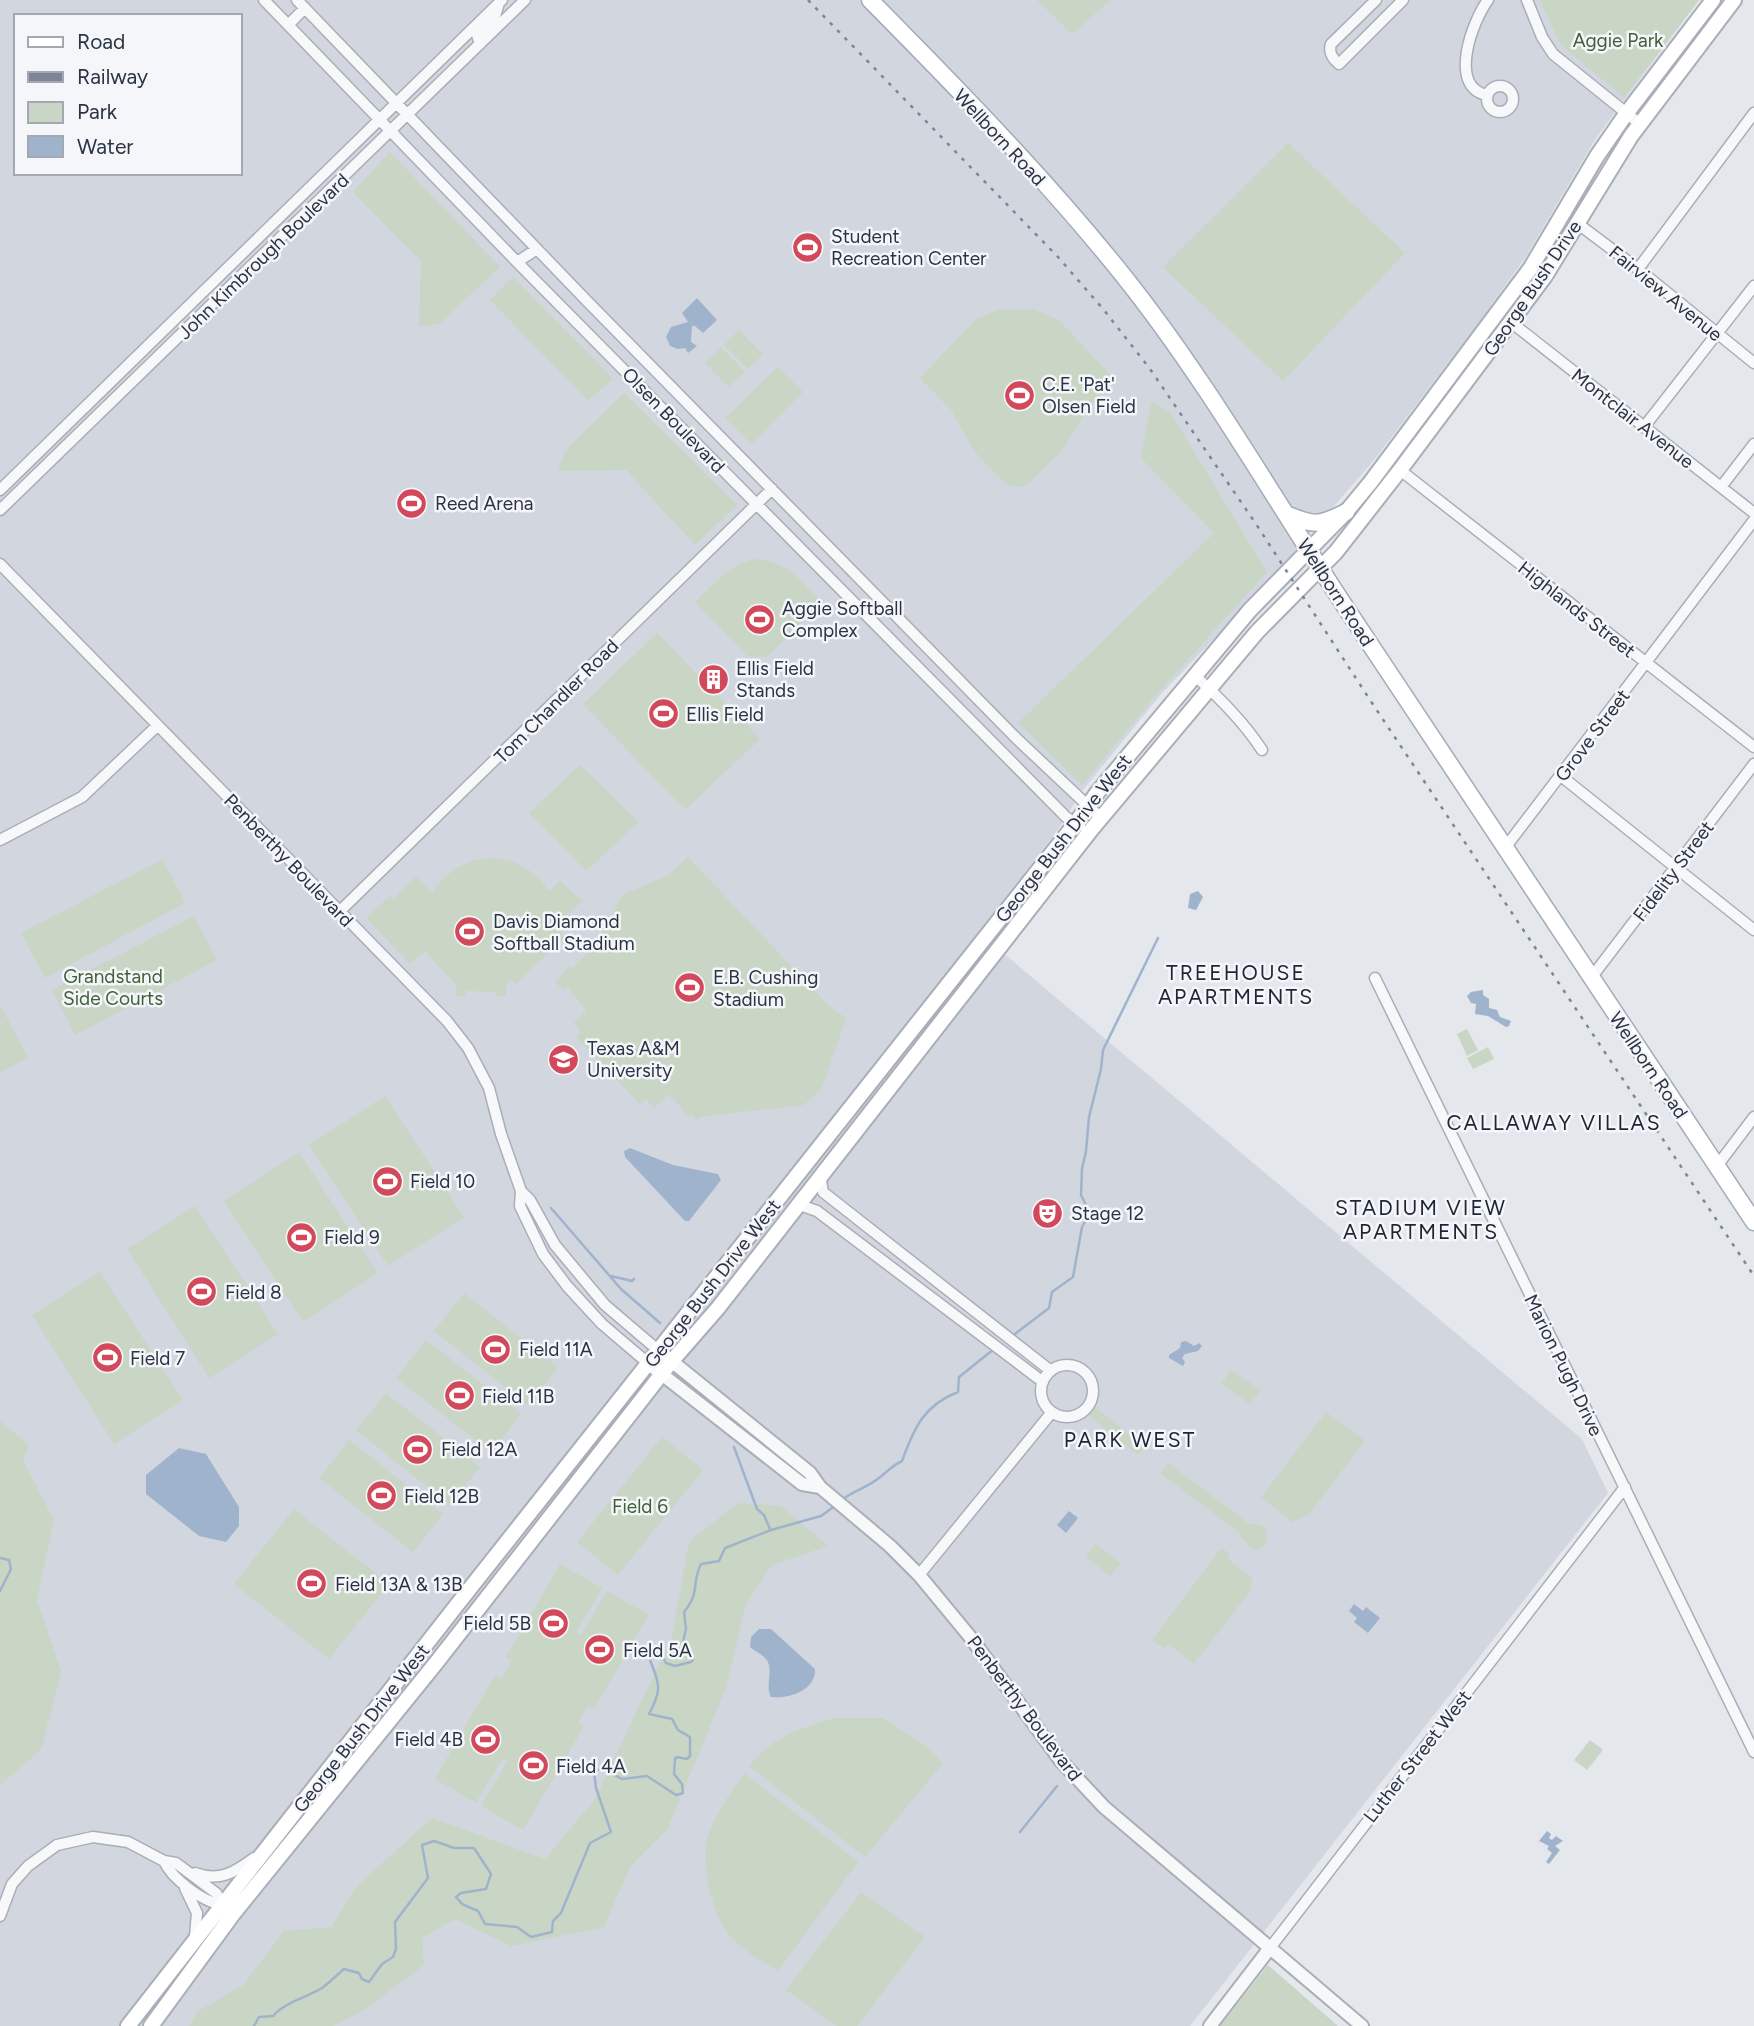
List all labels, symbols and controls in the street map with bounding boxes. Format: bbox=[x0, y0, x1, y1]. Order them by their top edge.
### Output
legend bbox=[14, 14, 242, 175]
text: Road bbox=[77, 29, 125, 54]
park label: Aggie Park bbox=[1573, 29, 1664, 52]
text: Railway bbox=[77, 64, 148, 89]
street label: Wellborn Road bbox=[949, 84, 1050, 190]
text: Park bbox=[77, 99, 118, 124]
text: Water bbox=[77, 134, 133, 159]
street label: John Kimbrough Boulevard bbox=[173, 169, 354, 344]
street label: George Bush Drive bbox=[1478, 216, 1586, 361]
place label: Student Recreation Center bbox=[831, 225, 987, 270]
sports icon: Student Recreation Center bbox=[791, 230, 825, 264]
street label: Fairview Avenue bbox=[1604, 241, 1727, 346]
street label: Olsen Boulevard bbox=[617, 363, 730, 478]
street label: Montclair Avenue bbox=[1567, 364, 1698, 473]
place label: C.E. 'Pat' Olsen Field bbox=[1042, 373, 1136, 418]
sports icon: C.E. 'Pat' Olsen Field bbox=[1002, 378, 1036, 412]
sports icon: Reed Arena bbox=[395, 486, 429, 520]
place label: Reed Arena bbox=[435, 492, 533, 515]
street label: Wellborn Road bbox=[1292, 534, 1379, 650]
street label: Highlands Street bbox=[1513, 556, 1640, 662]
place label: Aggie Softball Complex bbox=[782, 597, 903, 642]
sports icon: Aggie Softball Complex bbox=[742, 602, 776, 636]
street label: Tom Chandler Road bbox=[489, 634, 623, 768]
place label: Ellis Field Stands bbox=[736, 657, 814, 702]
building icon: Ellis Field Stands bbox=[696, 662, 730, 696]
street label: Grove Street bbox=[1550, 685, 1635, 786]
sports icon: Ellis Field bbox=[646, 697, 680, 731]
place label: Ellis Field bbox=[686, 703, 764, 726]
street label: George Bush Drive West bbox=[991, 750, 1136, 927]
street label: Penberthy Boulevard bbox=[219, 789, 358, 932]
street label: Fidelity Street bbox=[1628, 817, 1719, 926]
place label: Davis Diamond Softball Stadium bbox=[493, 910, 635, 955]
sports icon: Davis Diamond Softball Stadium bbox=[453, 915, 487, 949]
district label: TREEHOUSE APARTMENTS bbox=[1158, 960, 1314, 1009]
park label: Grandstand Side Courts bbox=[63, 965, 163, 1010]
place label: E.B. Cushing Stadium bbox=[713, 966, 818, 1011]
sports icon: E.B. Cushing Stadium bbox=[673, 971, 707, 1005]
street label: Wellborn Road bbox=[1604, 1008, 1693, 1123]
place label: Texas A&M University bbox=[587, 1037, 680, 1082]
school or university icon: Texas A&M University bbox=[547, 1042, 581, 1076]
district label: CALLAWAY VILLAS bbox=[1446, 1110, 1662, 1135]
sports icon: Field 10 bbox=[370, 1164, 404, 1198]
place label: Field 10 bbox=[410, 1170, 475, 1193]
street label: George Bush Drive West bbox=[640, 1195, 785, 1372]
district label: STADIUM VIEW APARTMENTS bbox=[1335, 1195, 1507, 1244]
theatre icon: Stage 12 bbox=[1031, 1196, 1065, 1230]
place label: Stage 12 bbox=[1071, 1202, 1144, 1225]
sports icon: Field 9 bbox=[284, 1220, 318, 1254]
place label: Field 9 bbox=[324, 1226, 380, 1249]
sports icon: Field 8 bbox=[185, 1275, 219, 1309]
place label: Field 8 bbox=[225, 1281, 282, 1304]
street label: Marion Pugh Drive bbox=[1519, 1291, 1608, 1440]
sports icon: Field 11A bbox=[479, 1332, 513, 1366]
place label: Field 11A bbox=[519, 1338, 593, 1361]
sports icon: Field 7 bbox=[90, 1341, 124, 1375]
place label: Field 7 bbox=[130, 1347, 185, 1370]
sports icon: Field 11B bbox=[442, 1379, 476, 1413]
place label: Field 11B bbox=[482, 1385, 554, 1408]
district label: PARK WEST bbox=[1064, 1427, 1196, 1452]
sports icon: Field 12A bbox=[401, 1432, 435, 1466]
place label: Field 12A bbox=[441, 1438, 518, 1461]
sports icon: Field 12B bbox=[364, 1479, 398, 1513]
place label: Field 12B bbox=[404, 1485, 479, 1508]
park label: Field 6 bbox=[612, 1495, 668, 1518]
sports icon: Field 13A & 13B bbox=[295, 1567, 329, 1601]
place label: Field 13A & 13B bbox=[335, 1573, 463, 1596]
sports icon: Field 5B bbox=[537, 1606, 571, 1640]
place label: Field 5B bbox=[463, 1612, 531, 1635]
street label: Penberthy Boulevard bbox=[962, 1631, 1087, 1786]
sports icon: Field 5A bbox=[583, 1633, 617, 1667]
place label: Field 5A bbox=[623, 1639, 692, 1662]
street label: George Bush Drive West bbox=[289, 1640, 434, 1817]
street label: Luther Street West bbox=[1359, 1686, 1476, 1827]
sports icon: Field 4B bbox=[469, 1722, 503, 1756]
place label: Field 4B bbox=[394, 1728, 463, 1751]
sports icon: Field 4A bbox=[516, 1749, 550, 1783]
place label: Field 4A bbox=[556, 1755, 626, 1778]

